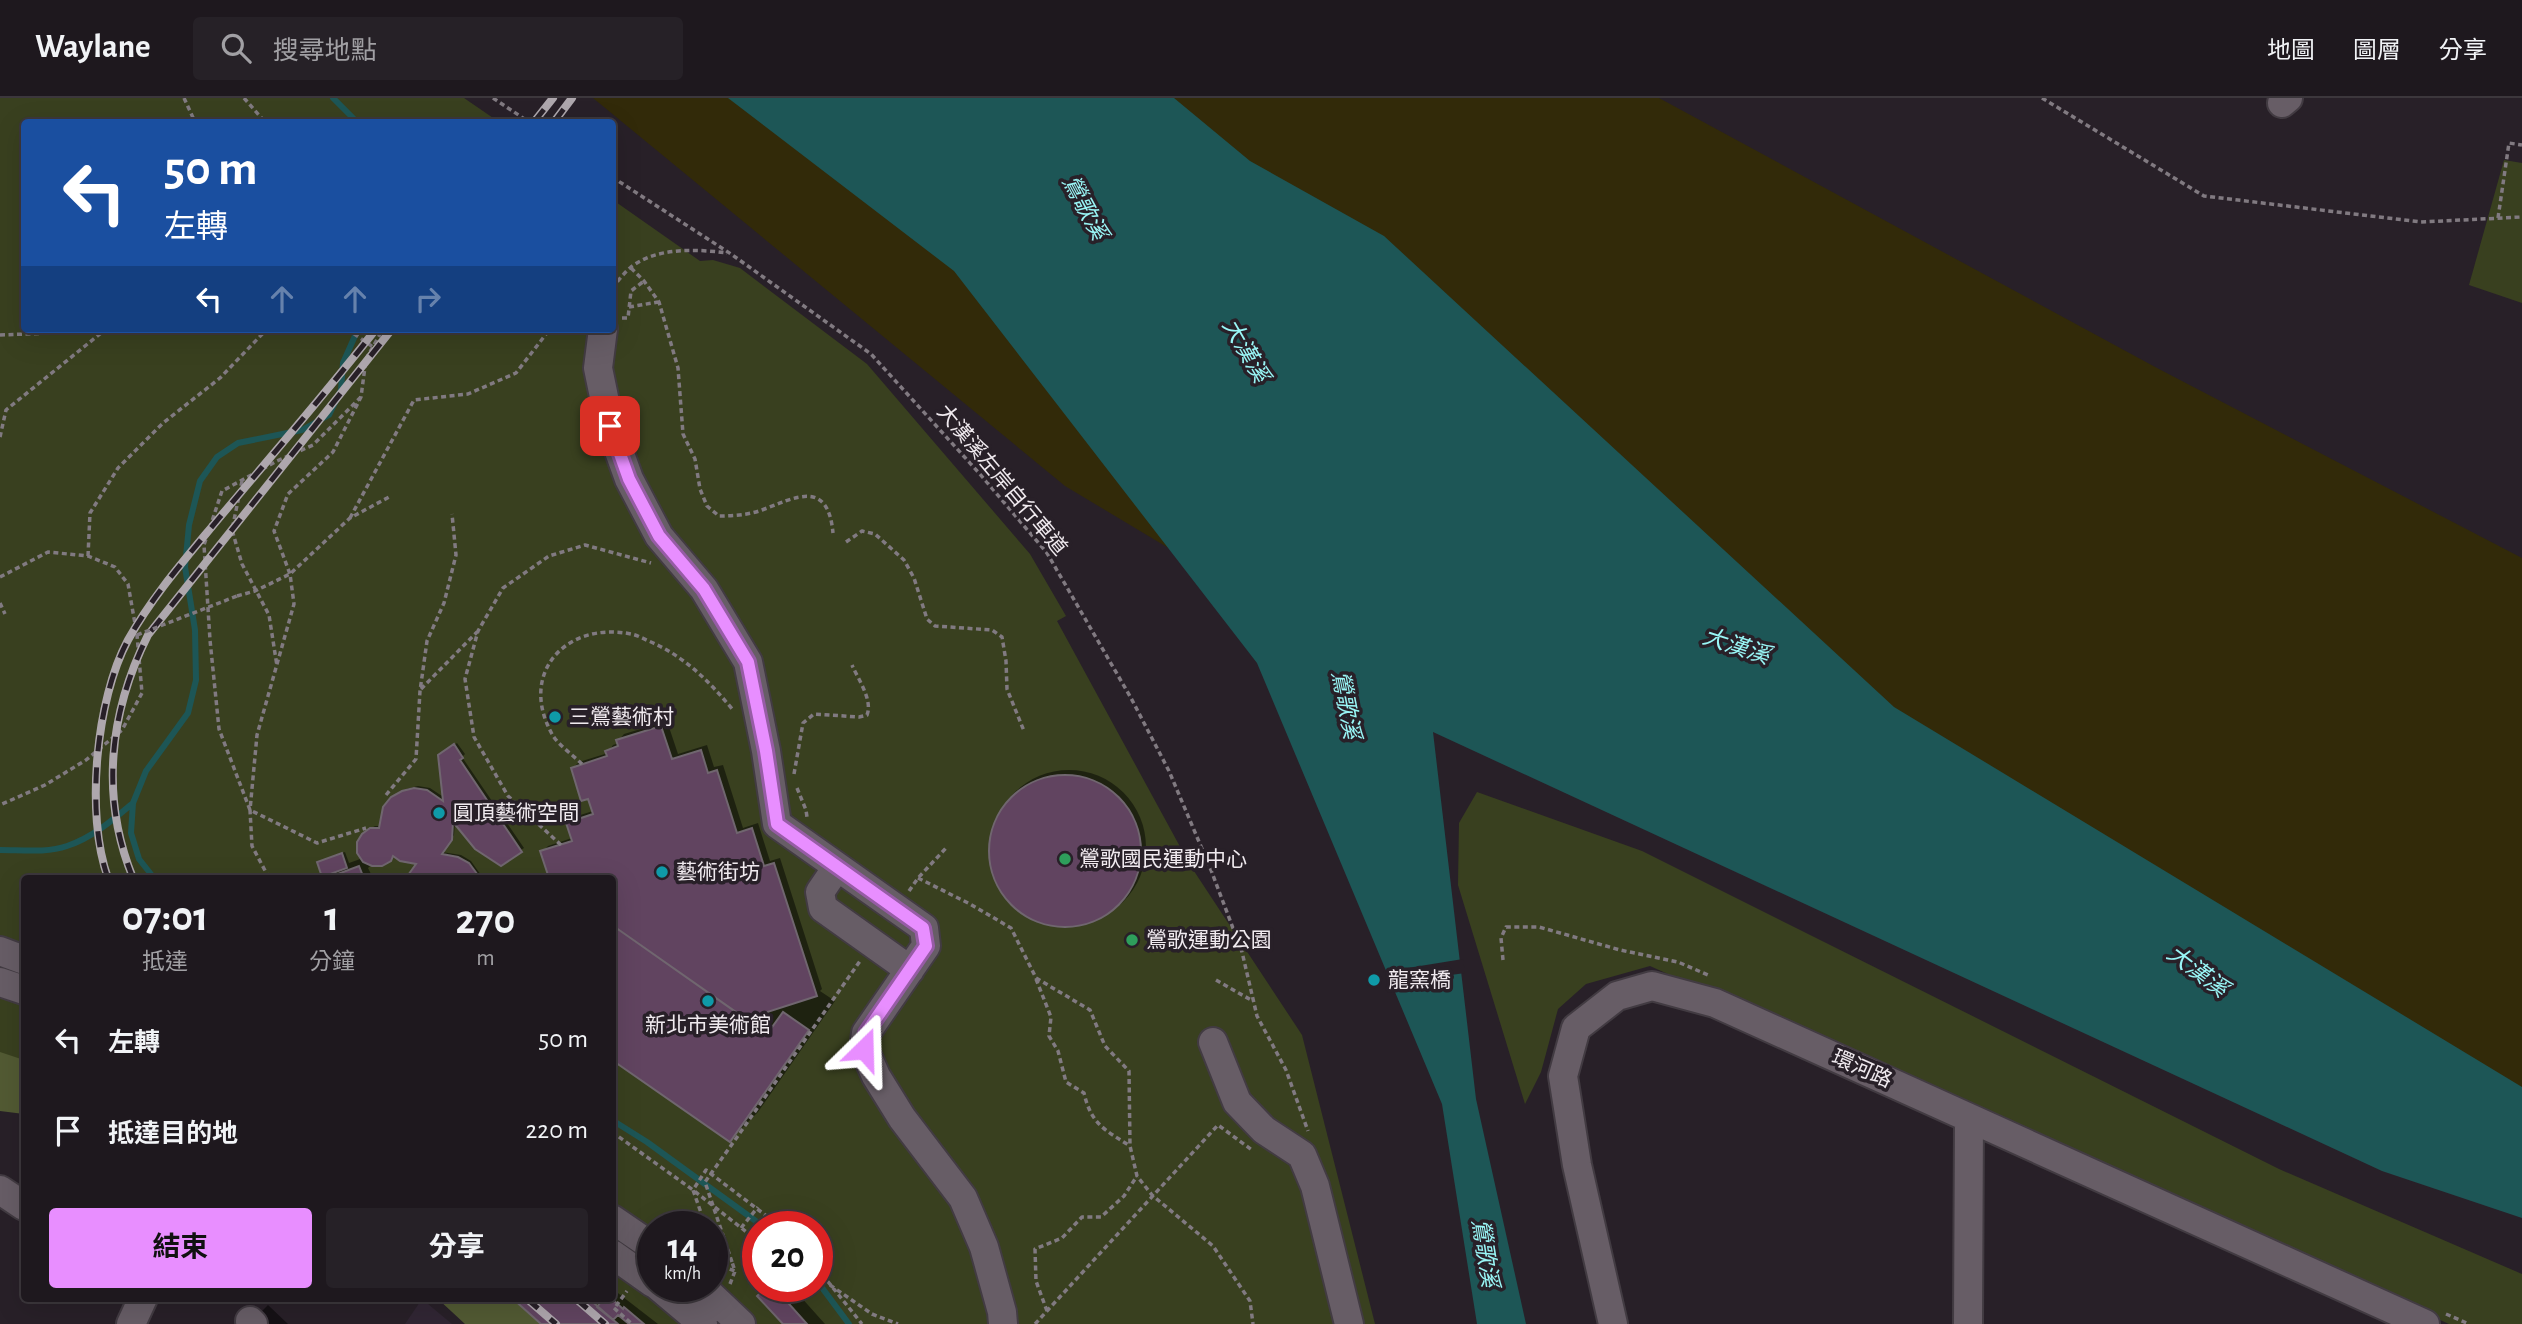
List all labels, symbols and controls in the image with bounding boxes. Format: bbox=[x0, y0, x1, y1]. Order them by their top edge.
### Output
search box bbox=[193, 17, 683, 80]
icon: search bbox=[217, 29, 255, 67]
text: Waylane bbox=[35, 31, 151, 64]
text: 搜尋地點 bbox=[273, 38, 377, 64]
text: 地圖 bbox=[2267, 39, 2315, 63]
text: 圖層 bbox=[2353, 39, 2401, 63]
text: 分享 bbox=[2439, 39, 2487, 63]
text: 50 m bbox=[164, 145, 258, 194]
icon: left bbox=[49, 147, 140, 238]
water label: 鶯歌溪 bbox=[1058, 171, 1114, 247]
text: 左轉 bbox=[164, 211, 228, 243]
icon: left bbox=[190, 280, 228, 318]
icon: ahead bbox=[263, 280, 301, 318]
icon: ahead bbox=[336, 280, 374, 318]
icon: right bbox=[409, 280, 447, 318]
water label: 大漢溪 bbox=[1218, 314, 1275, 389]
pin bbox=[580, 396, 640, 456]
street label: 大漢溪左岸自行車道 bbox=[933, 400, 1072, 559]
icon: arrive bbox=[591, 407, 629, 445]
water label: 大漢溪 bbox=[1700, 623, 1776, 670]
water label: 鶯歌溪 bbox=[1327, 669, 1365, 744]
place label: 三鶯藝術村 bbox=[569, 706, 674, 728]
marker: 三鶯藝術村 bbox=[547, 709, 563, 725]
place label: 圓頂藝術空間 bbox=[453, 802, 579, 824]
marker: 圓頂藝術空間 bbox=[431, 805, 447, 821]
place label: 鶯歌國民運動中心 bbox=[1079, 848, 1247, 870]
marker: 鶯歌國民運動中心 bbox=[1057, 851, 1073, 867]
place label: 藝術街坊 bbox=[676, 861, 760, 883]
marker: 藝術街坊 bbox=[654, 864, 670, 880]
text: 07:01 bbox=[122, 896, 208, 938]
text: 1 bbox=[324, 896, 339, 938]
text: 270 bbox=[456, 899, 515, 941]
place label: 鶯歌運動公園 bbox=[1146, 929, 1272, 951]
marker: 鶯歌運動公園 bbox=[1124, 932, 1140, 948]
water label: 大漢溪 bbox=[2163, 940, 2235, 1004]
text: m bbox=[476, 947, 495, 970]
text: 抵達 bbox=[142, 951, 188, 974]
text: 分鐘 bbox=[309, 951, 355, 974]
place label: 龍窯橋 bbox=[1388, 969, 1451, 991]
marker: 龍窯橋 bbox=[1366, 972, 1382, 988]
marker: 新北市美術館 bbox=[700, 993, 716, 1009]
position arrow bbox=[827, 1012, 901, 1086]
place label: 新北市美術館 bbox=[645, 1013, 771, 1036]
icon: left bbox=[49, 1021, 87, 1059]
text: 50 m bbox=[538, 1026, 588, 1052]
text: 左轉 bbox=[108, 1030, 160, 1056]
street label: 環河路 bbox=[1829, 1046, 1895, 1091]
icon: arrive bbox=[49, 1112, 87, 1150]
text: 220 m bbox=[526, 1117, 588, 1143]
text: 抵達目的地 bbox=[108, 1121, 238, 1147]
button: 結束 bbox=[49, 1208, 312, 1288]
button: 分享 bbox=[326, 1208, 588, 1288]
speed limit sign: 20 bbox=[742, 1211, 833, 1302]
water label: 鶯歌溪 bbox=[1467, 1217, 1503, 1292]
text: 14 bbox=[667, 1230, 698, 1265]
text: km/h bbox=[664, 1265, 701, 1283]

